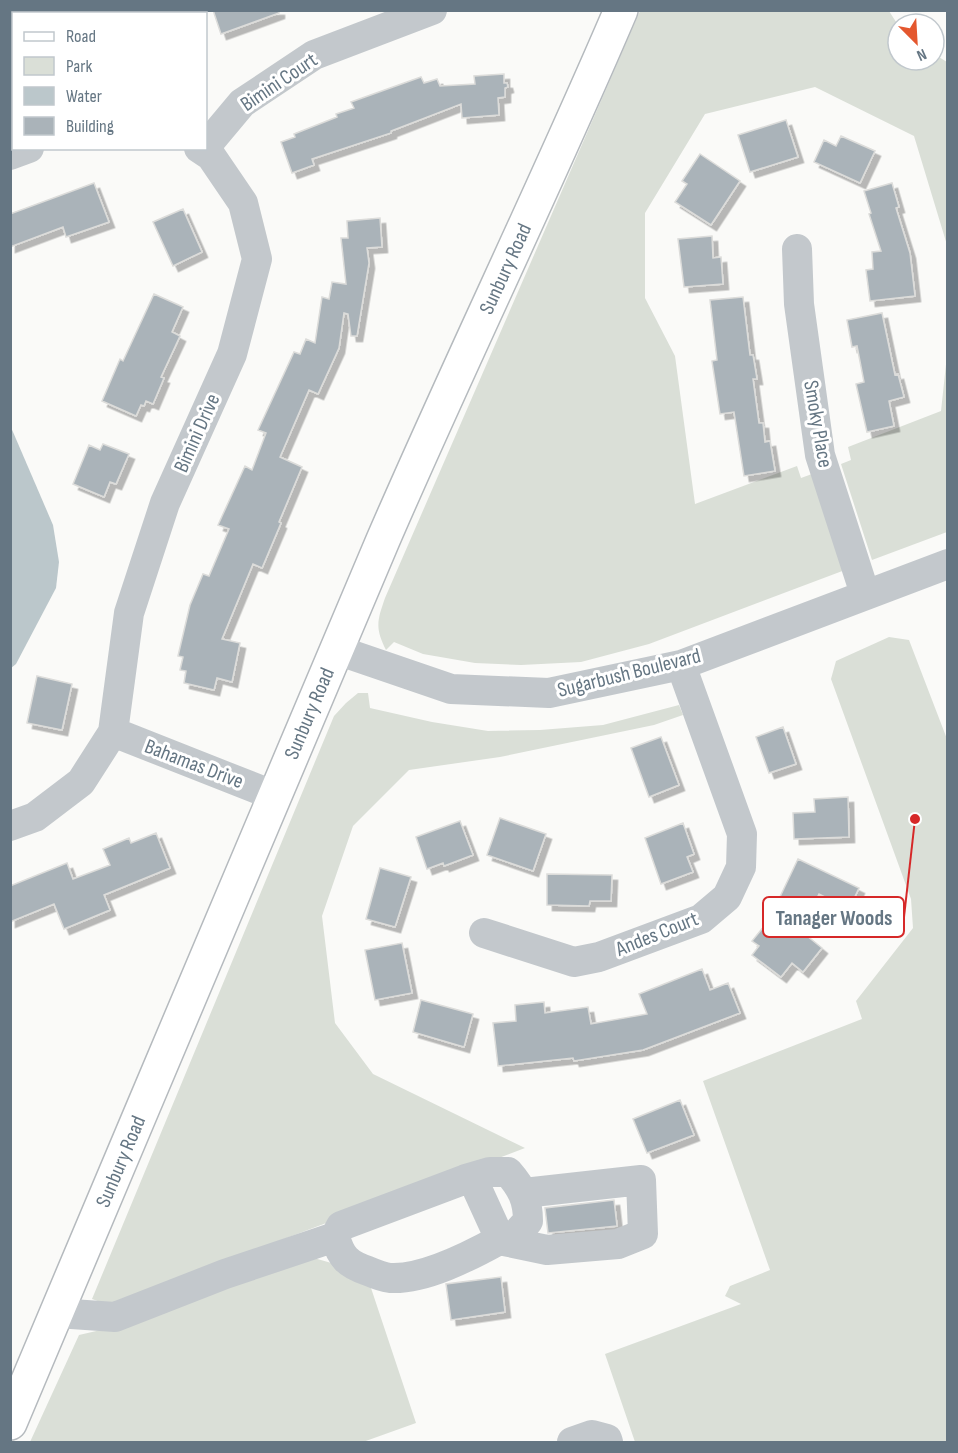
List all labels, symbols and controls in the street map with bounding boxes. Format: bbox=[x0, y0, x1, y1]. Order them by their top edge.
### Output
legend bbox=[12, 12, 207, 150]
north arrow bbox=[886, 12, 946, 72]
text: Road bbox=[66, 26, 96, 47]
text: N bbox=[914, 44, 929, 65]
street label: Bimini Court bbox=[236, 47, 322, 117]
text: Park bbox=[66, 56, 92, 77]
text: Water bbox=[66, 86, 102, 107]
text: Building bbox=[66, 116, 114, 137]
street label: Sunbury Road bbox=[474, 220, 537, 318]
street label: Smoky Place bbox=[798, 378, 838, 470]
street label: Bimini Drive bbox=[169, 390, 225, 476]
street label: Sugarbush Boulevard bbox=[555, 643, 703, 703]
street label: Sunbury Road bbox=[279, 664, 339, 763]
street label: Bahamas Drive bbox=[141, 734, 247, 794]
callout: Tanager Woods bbox=[763, 897, 904, 937]
text: Tanager Woods bbox=[776, 905, 892, 932]
street label: Andes Court bbox=[611, 906, 702, 962]
street label: Sunbury Road bbox=[90, 1112, 151, 1211]

